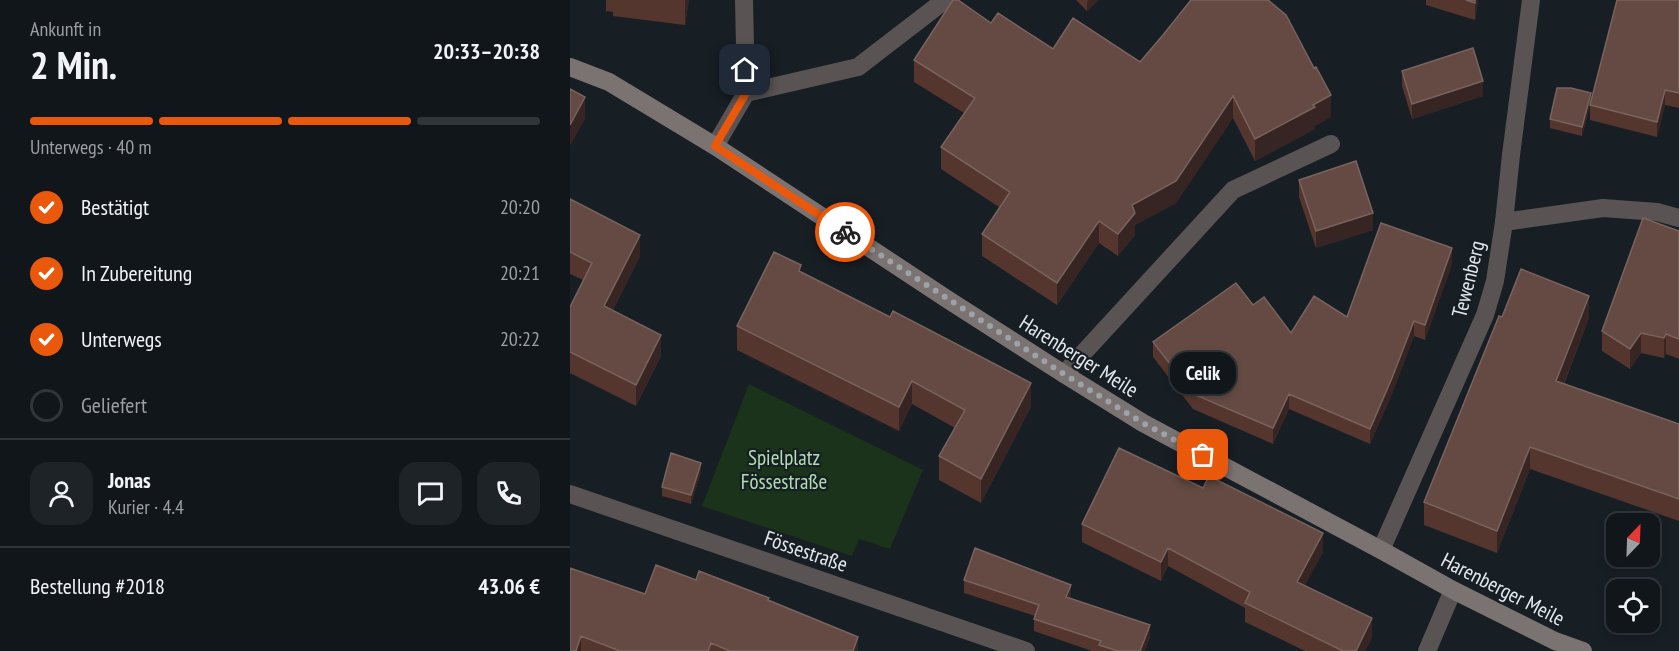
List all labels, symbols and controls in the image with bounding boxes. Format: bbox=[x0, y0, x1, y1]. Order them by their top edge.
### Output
text: Ankunft in bbox=[30, 16, 101, 42]
text: 20:33–20:38 bbox=[433, 37, 540, 65]
text: 2 Min. bbox=[30, 39, 117, 90]
pin bbox=[719, 44, 770, 95]
icon: home bbox=[728, 53, 761, 86]
text: Unterwegs · 40 m bbox=[30, 134, 151, 160]
icon: check bbox=[30, 191, 63, 224]
text: Bestätigt bbox=[81, 193, 149, 221]
text: 20:20 bbox=[500, 194, 540, 220]
courier bbox=[815, 202, 875, 262]
icon: bike bbox=[829, 216, 862, 249]
street label: Tewenberg bbox=[1445, 238, 1491, 320]
icon: check bbox=[30, 257, 63, 290]
text: In Zubereitung bbox=[81, 259, 192, 287]
text: 20:21 bbox=[500, 260, 540, 286]
street label: Harenberger Meile bbox=[1015, 309, 1143, 403]
icon: check bbox=[30, 323, 63, 356]
text: Unterwegs bbox=[81, 325, 162, 353]
text: 20:22 bbox=[500, 326, 540, 352]
callout: Celik bbox=[1170, 353, 1236, 395]
text: Celik bbox=[1186, 360, 1220, 386]
text: Geliefert bbox=[81, 391, 147, 419]
pin bbox=[1177, 429, 1228, 480]
icon: bag bbox=[1186, 438, 1219, 471]
park label: Spielplatz Fössestraße bbox=[741, 444, 827, 495]
button: person bbox=[30, 462, 93, 525]
button: chat bbox=[399, 462, 462, 525]
button: phone bbox=[477, 462, 540, 525]
text: Jonas bbox=[108, 466, 151, 494]
text: Kurier · 4.4 bbox=[108, 494, 184, 520]
north arrow bbox=[1606, 513, 1660, 567]
map controls bbox=[1606, 513, 1660, 633]
street label: Fössestraße bbox=[761, 524, 851, 578]
street label: Harenberger Meile bbox=[1437, 546, 1569, 632]
text: Bestellung #2018 bbox=[30, 572, 165, 600]
text: 43.06 € bbox=[478, 572, 540, 600]
button: locate bbox=[1606, 579, 1660, 633]

